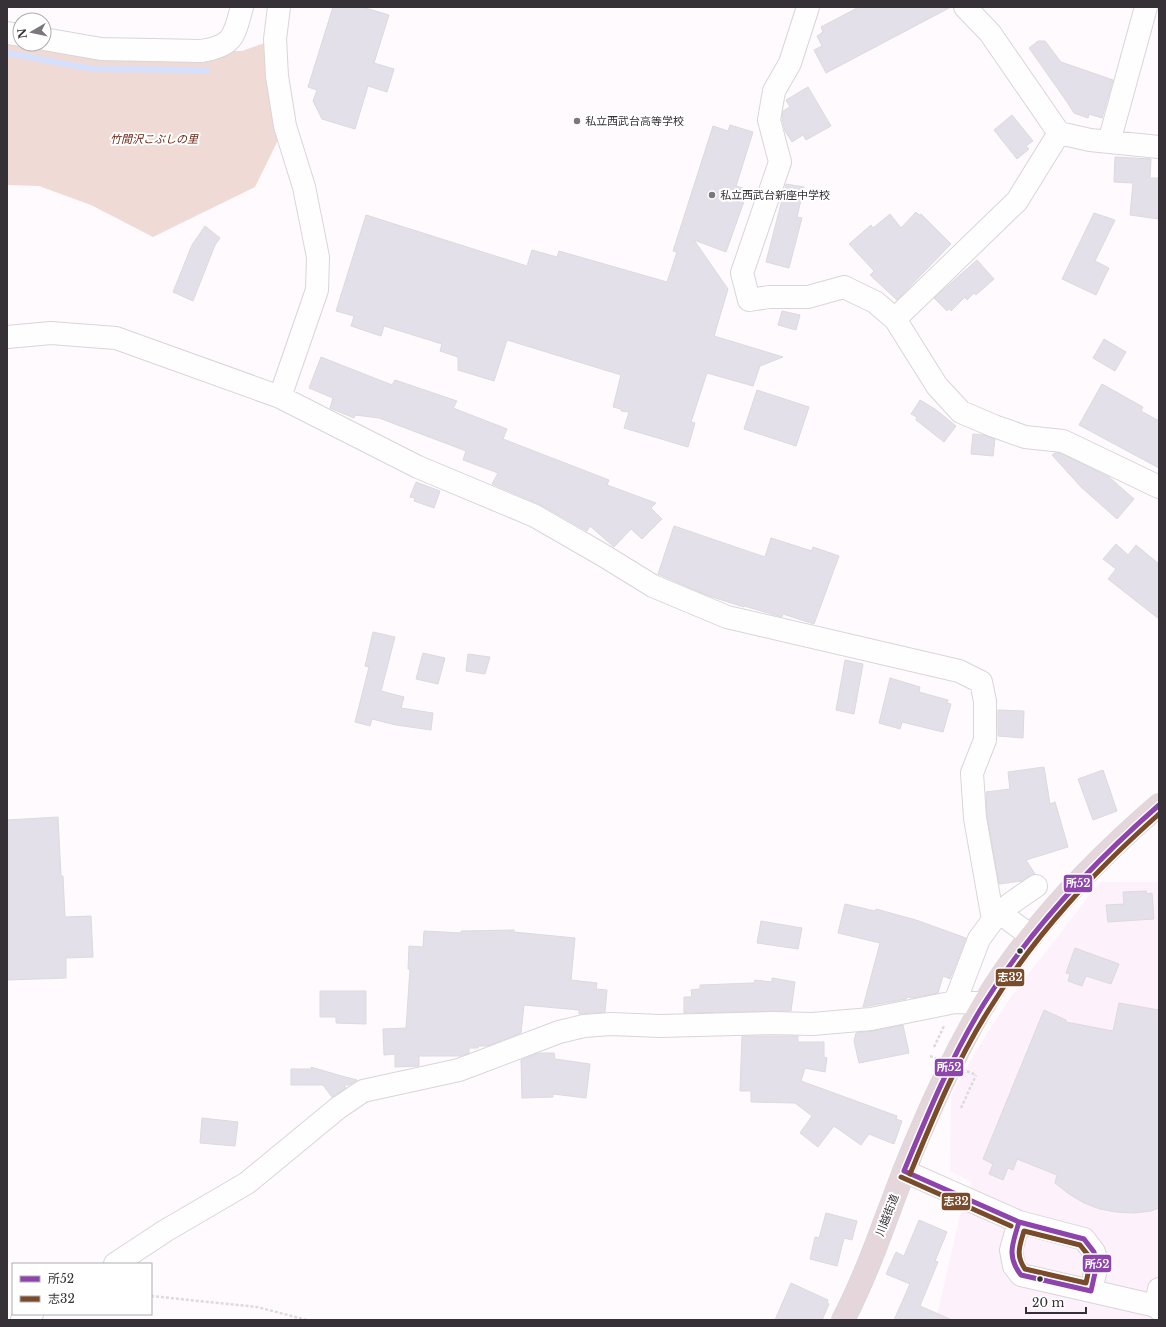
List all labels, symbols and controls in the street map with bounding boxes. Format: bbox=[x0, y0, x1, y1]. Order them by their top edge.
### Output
north arrow bbox=[12, 12, 52, 52]
text: N bbox=[14, 27, 30, 40]
place label: 私立西武台高等学校 bbox=[585, 114, 684, 128]
marker: 私立西武台高等学校 bbox=[572, 116, 582, 126]
park label: 竹間沢こぶしの里 bbox=[110, 132, 199, 146]
place label: 私立西武台新座中学校 bbox=[720, 188, 830, 202]
marker: 私立西武台新座中学校 bbox=[707, 190, 717, 200]
line badge: 所52 bbox=[1063, 874, 1093, 893]
text: 所52 bbox=[1066, 876, 1090, 890]
unlabelled marker bbox=[1015, 946, 1025, 956]
line badge: 志32 bbox=[995, 968, 1025, 987]
text: 志32 bbox=[997, 970, 1023, 984]
line badge: 所52 bbox=[934, 1058, 964, 1077]
text: 所52 bbox=[937, 1060, 961, 1074]
street label: 川越街道 bbox=[873, 1192, 901, 1238]
line badge: 志32 bbox=[941, 1192, 971, 1211]
text: 志32 bbox=[943, 1194, 969, 1208]
line badge: 所52 bbox=[1082, 1254, 1112, 1273]
text: 所52 bbox=[1085, 1257, 1109, 1271]
legend bbox=[12, 1263, 152, 1315]
text: 所52 bbox=[48, 1271, 74, 1286]
unlabelled marker bbox=[1035, 1274, 1045, 1284]
scale bar bbox=[1026, 1289, 1086, 1315]
text: 志32 bbox=[48, 1291, 75, 1306]
text: 20 m bbox=[1032, 1295, 1064, 1310]

